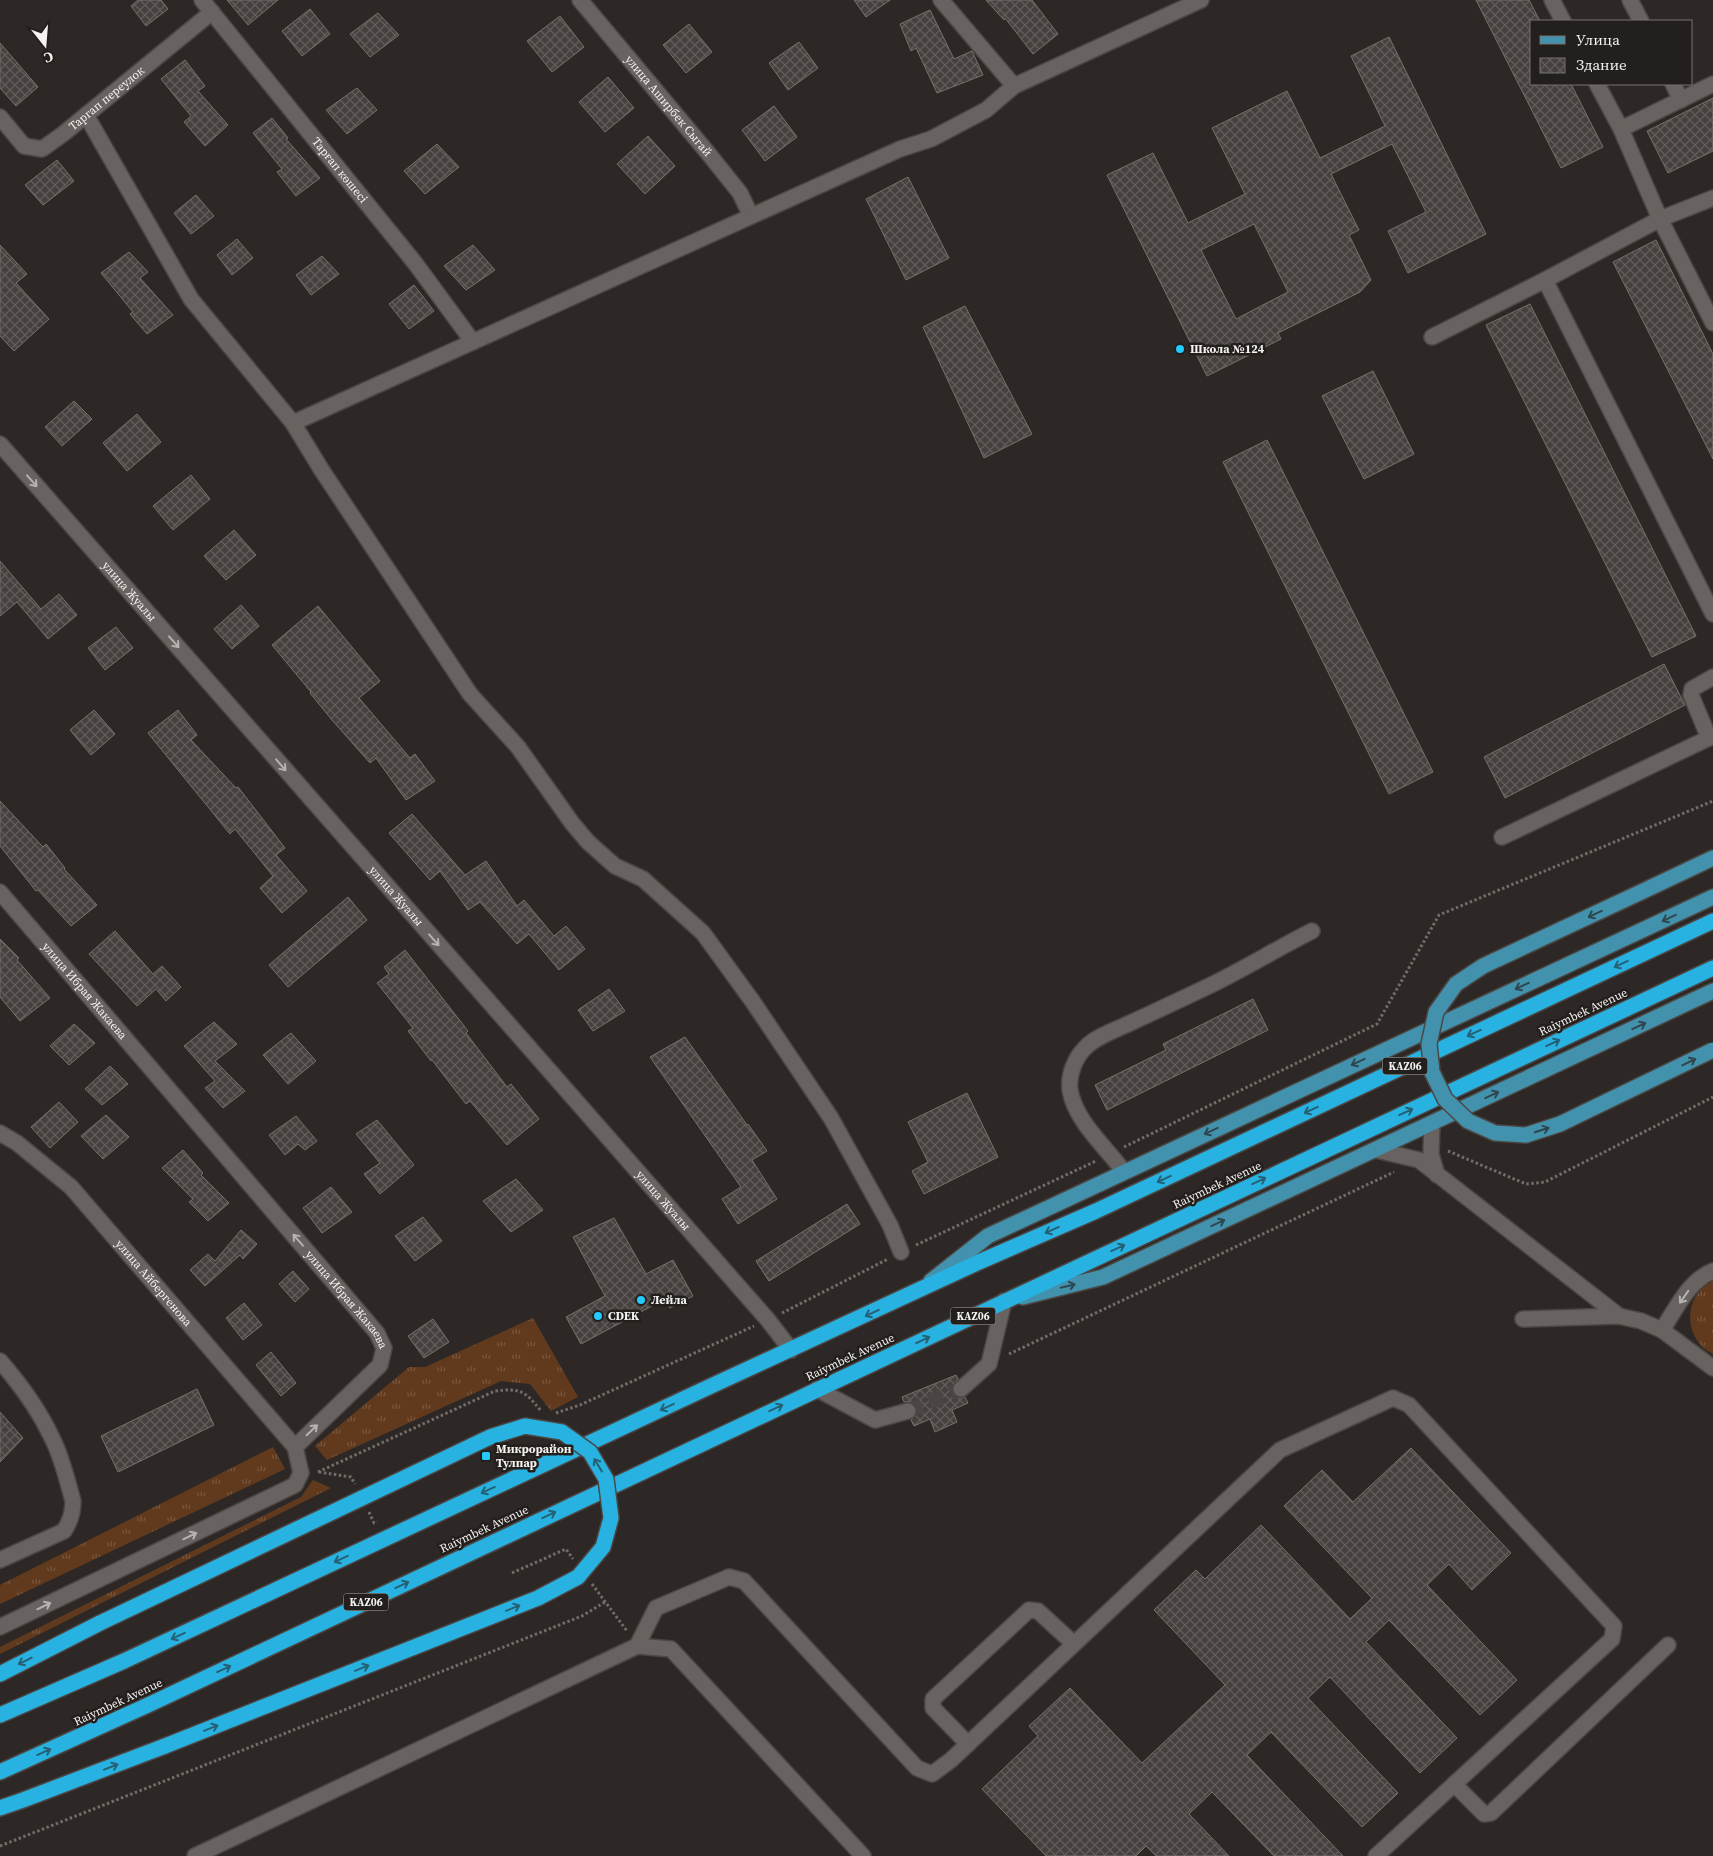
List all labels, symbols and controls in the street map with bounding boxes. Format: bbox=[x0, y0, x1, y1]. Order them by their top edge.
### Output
north arrow bbox=[20, 20, 70, 70]
legend bbox=[1530, 20, 1693, 85]
text: Улица bbox=[1576, 29, 1620, 50]
text: С bbox=[41, 47, 56, 68]
street label: улица Аширбек Сыгай bbox=[622, 52, 716, 160]
text: Здание bbox=[1576, 54, 1627, 75]
street label: Таргап переулок bbox=[65, 62, 148, 134]
street label: Тарғап көшесі bbox=[308, 134, 372, 207]
place label: Школа №124 bbox=[1190, 341, 1265, 357]
marker: Школа №124 bbox=[1174, 343, 1186, 355]
one-way arrow bbox=[26, 474, 38, 487]
street label: улица Жуалы bbox=[98, 558, 160, 625]
one-way arrow bbox=[168, 636, 179, 649]
one-way arrow bbox=[275, 758, 286, 771]
street label: улица Жуалы bbox=[365, 862, 427, 929]
one-way arrow bbox=[1588, 909, 1603, 919]
one-way arrow bbox=[1662, 913, 1677, 923]
one-way arrow bbox=[428, 933, 439, 946]
street label: улица Ибрая Жакаева bbox=[38, 939, 131, 1043]
one-way arrow bbox=[1614, 959, 1629, 969]
one-way arrow bbox=[1515, 982, 1530, 992]
street label: Raiymbek Avenue bbox=[1536, 984, 1630, 1040]
one-way arrow bbox=[1631, 1021, 1646, 1030]
one-way arrow bbox=[1467, 1029, 1482, 1038]
one-way arrow bbox=[1545, 1038, 1560, 1047]
one-way arrow bbox=[1681, 1057, 1696, 1066]
one-way arrow bbox=[1351, 1058, 1366, 1068]
road number: KАZ06 bbox=[1382, 1058, 1428, 1074]
one-way arrow bbox=[1484, 1090, 1499, 1099]
one-way arrow bbox=[1304, 1105, 1319, 1115]
one-way arrow bbox=[1398, 1107, 1413, 1116]
one-way arrow bbox=[1534, 1125, 1549, 1134]
one-way arrow bbox=[1204, 1127, 1219, 1137]
street label: Raiymbek Avenue bbox=[1170, 1157, 1264, 1213]
street label: улица Жуалы bbox=[632, 1167, 694, 1234]
one-way arrow bbox=[1157, 1174, 1172, 1184]
one-way arrow bbox=[1251, 1176, 1266, 1186]
one-way arrow bbox=[1210, 1218, 1225, 1228]
one-way arrow bbox=[1045, 1226, 1060, 1236]
one-way arrow bbox=[292, 1234, 303, 1247]
street label: улица Айбергенова bbox=[112, 1236, 196, 1330]
one-way arrow bbox=[1110, 1243, 1125, 1253]
street label: улица Ибрая Жакаева bbox=[302, 1247, 392, 1352]
one-way arrow bbox=[1060, 1281, 1076, 1290]
one-way arrow bbox=[1679, 1290, 1689, 1304]
place label: Лейла bbox=[651, 1292, 687, 1308]
marker: Лейла bbox=[635, 1294, 647, 1306]
place label: CDEK bbox=[608, 1308, 640, 1324]
one-way arrow bbox=[865, 1308, 880, 1318]
road number: KАZ06 bbox=[950, 1308, 996, 1324]
marker: CDEK bbox=[592, 1310, 604, 1322]
street label: Raiymbek Avenue bbox=[803, 1329, 897, 1385]
one-way arrow bbox=[915, 1334, 930, 1344]
one-way arrow bbox=[659, 1402, 674, 1412]
one-way arrow bbox=[768, 1403, 783, 1413]
one-way arrow bbox=[306, 1424, 319, 1436]
place label: Микрорайон Тулпар bbox=[496, 1441, 572, 1471]
marker: Микрорайон Тулпар bbox=[480, 1450, 492, 1462]
one-way arrow bbox=[592, 1458, 602, 1472]
one-way arrow bbox=[481, 1486, 496, 1496]
street label: Raiymbek Avenue bbox=[437, 1501, 531, 1557]
one-way arrow bbox=[541, 1510, 556, 1519]
one-way arrow bbox=[182, 1531, 197, 1540]
one-way arrow bbox=[333, 1555, 348, 1565]
one-way arrow bbox=[394, 1579, 409, 1589]
road number: KАZ06 bbox=[344, 1594, 388, 1610]
one-way arrow bbox=[36, 1601, 51, 1610]
one-way arrow bbox=[505, 1603, 520, 1612]
one-way arrow bbox=[170, 1631, 185, 1641]
one-way arrow bbox=[18, 1657, 33, 1666]
one-way arrow bbox=[354, 1663, 369, 1672]
one-way arrow bbox=[216, 1664, 231, 1673]
street label: Raiymbek Avenue bbox=[71, 1674, 165, 1730]
one-way arrow bbox=[203, 1723, 218, 1732]
one-way arrow bbox=[36, 1747, 51, 1756]
one-way arrow bbox=[104, 1761, 119, 1770]

